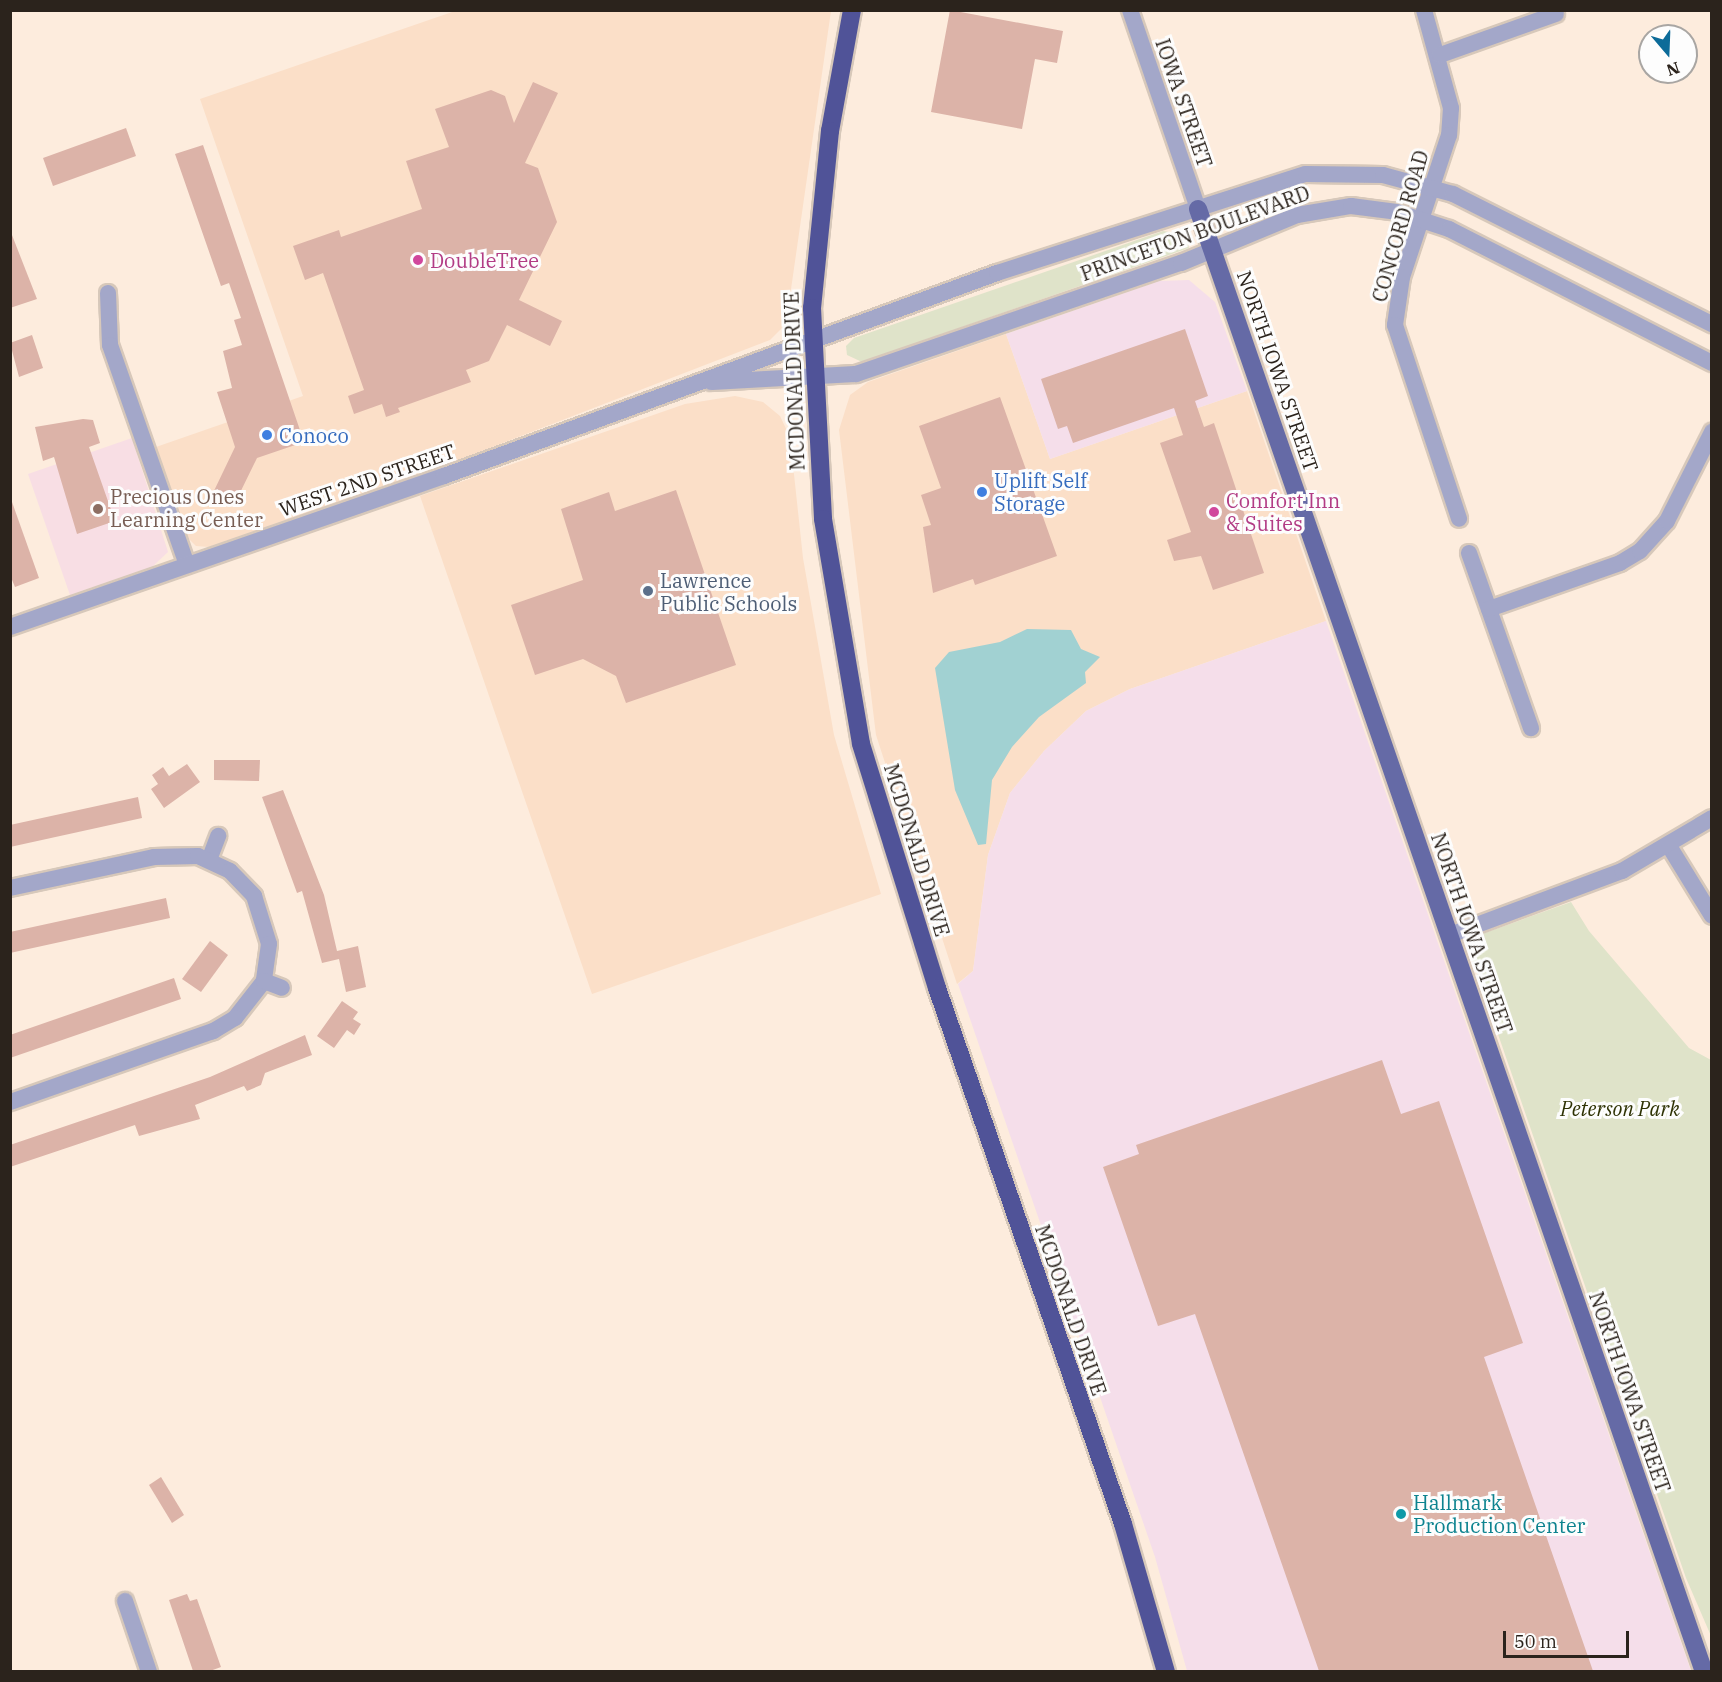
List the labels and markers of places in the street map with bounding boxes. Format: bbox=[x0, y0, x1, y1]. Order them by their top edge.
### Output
place label: DoubleTree bbox=[430, 248, 539, 272]
marker: DoubleTree bbox=[411, 253, 425, 267]
place label: Conoco bbox=[279, 423, 349, 447]
marker: Conoco bbox=[260, 428, 274, 442]
place label: Uplift Self Storage bbox=[994, 468, 1087, 515]
place label: Precious Ones Learning Center bbox=[110, 485, 263, 532]
marker: Uplift Self Storage bbox=[975, 485, 989, 499]
place label: Comfort Inn & Suites bbox=[1226, 488, 1340, 535]
marker: Precious Ones Learning Center bbox=[91, 502, 105, 516]
marker: Comfort Inn & Suites bbox=[1207, 505, 1221, 519]
place label: Lawrence Public Schools bbox=[660, 568, 797, 615]
marker: Lawrence Public Schools bbox=[641, 584, 655, 598]
place label: Hallmark Production Center bbox=[1413, 1490, 1585, 1537]
marker: Hallmark Production Center bbox=[1394, 1507, 1408, 1521]

